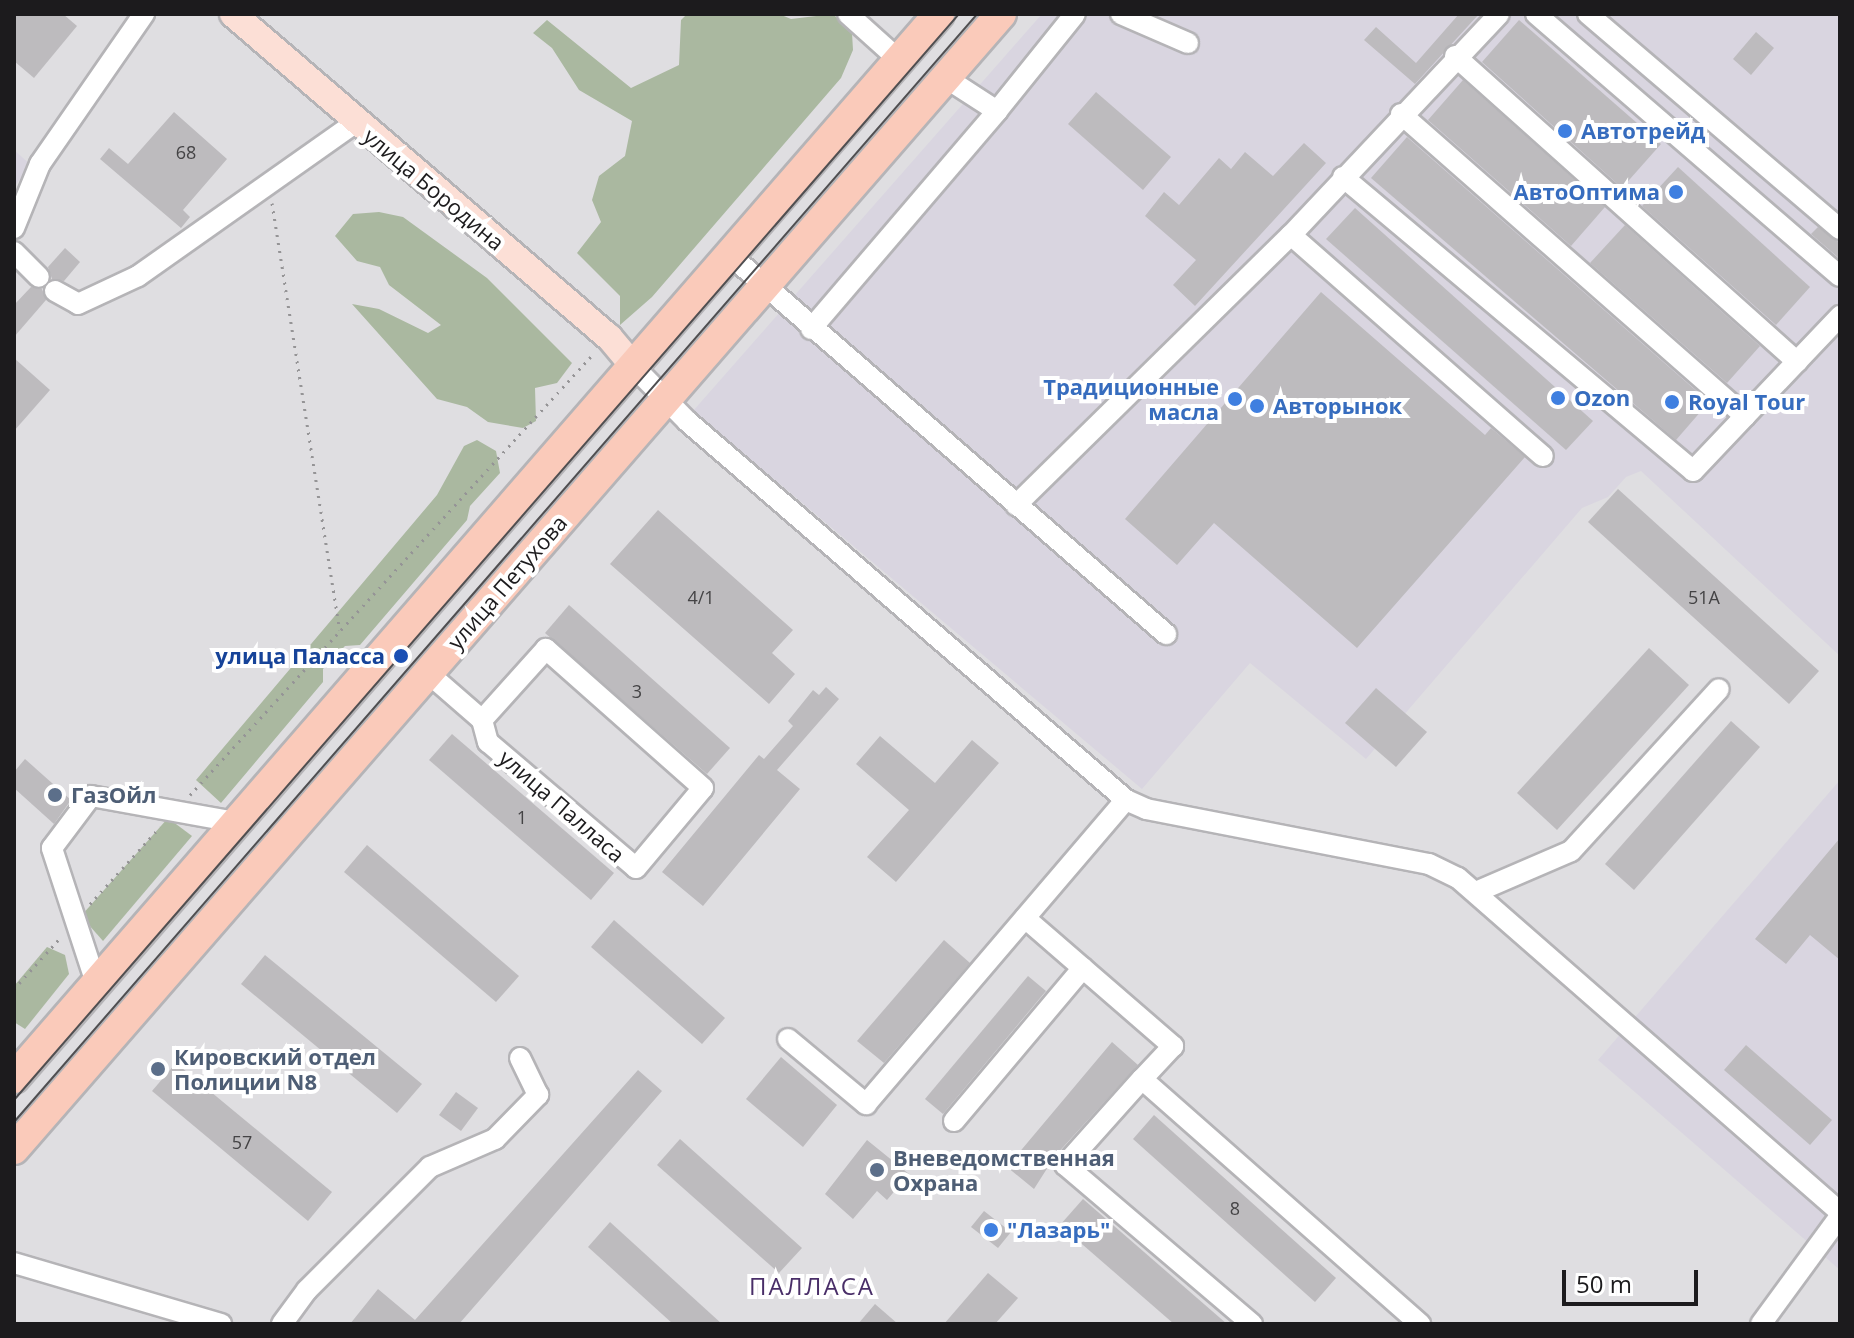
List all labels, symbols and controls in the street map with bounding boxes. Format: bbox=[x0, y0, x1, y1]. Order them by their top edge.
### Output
place label: Автотрейд bbox=[1581, 118, 1705, 144]
street label: улица Бородина bbox=[358, 122, 510, 256]
marker: Автотрейд bbox=[1556, 122, 1574, 140]
house number: 68 bbox=[176, 141, 196, 163]
place label: АвтоОптима bbox=[1513, 179, 1660, 205]
marker: АвтоОптима bbox=[1667, 183, 1685, 201]
place label: Традиционные масла bbox=[1043, 373, 1219, 424]
place label: Ozon bbox=[1574, 385, 1630, 411]
marker: Ozon bbox=[1549, 389, 1567, 407]
place label: Royal Tour bbox=[1688, 389, 1805, 415]
marker: Традиционные масла bbox=[1226, 390, 1244, 408]
place label: Авторынок bbox=[1273, 393, 1402, 419]
marker: Royal Tour bbox=[1663, 393, 1681, 411]
marker: Авторынок bbox=[1248, 397, 1266, 415]
street label: улица Петухова bbox=[442, 510, 572, 654]
house number: 4/1 bbox=[687, 586, 715, 608]
house number: 51А bbox=[1688, 586, 1720, 608]
place label: улица Паласса bbox=[215, 643, 385, 669]
marker: улица Паласса bbox=[392, 647, 410, 665]
house number: 3 bbox=[632, 680, 642, 702]
street label: улица Палласа bbox=[494, 744, 630, 868]
place label: ГазОйл bbox=[71, 782, 156, 808]
marker: ГазОйл bbox=[46, 786, 64, 804]
house number: 1 bbox=[517, 806, 527, 828]
place label: Кировский отдел Полиции N8 bbox=[174, 1043, 376, 1094]
marker: Кировский отдел Полиции N8 bbox=[149, 1060, 167, 1078]
house number: 57 bbox=[232, 1131, 252, 1153]
place label: Вневедомственная Охрана bbox=[893, 1144, 1115, 1196]
marker: Вневедомственная Охрана bbox=[868, 1161, 886, 1179]
house number: 8 bbox=[1230, 1197, 1240, 1219]
place label: "Лазарь" bbox=[1007, 1217, 1110, 1243]
marker: "Лазарь" bbox=[982, 1221, 1000, 1239]
scale bar bbox=[1566, 1254, 1702, 1304]
text: 50 m bbox=[1576, 1267, 1632, 1300]
district label: ПАЛЛАСА bbox=[749, 1272, 875, 1300]

